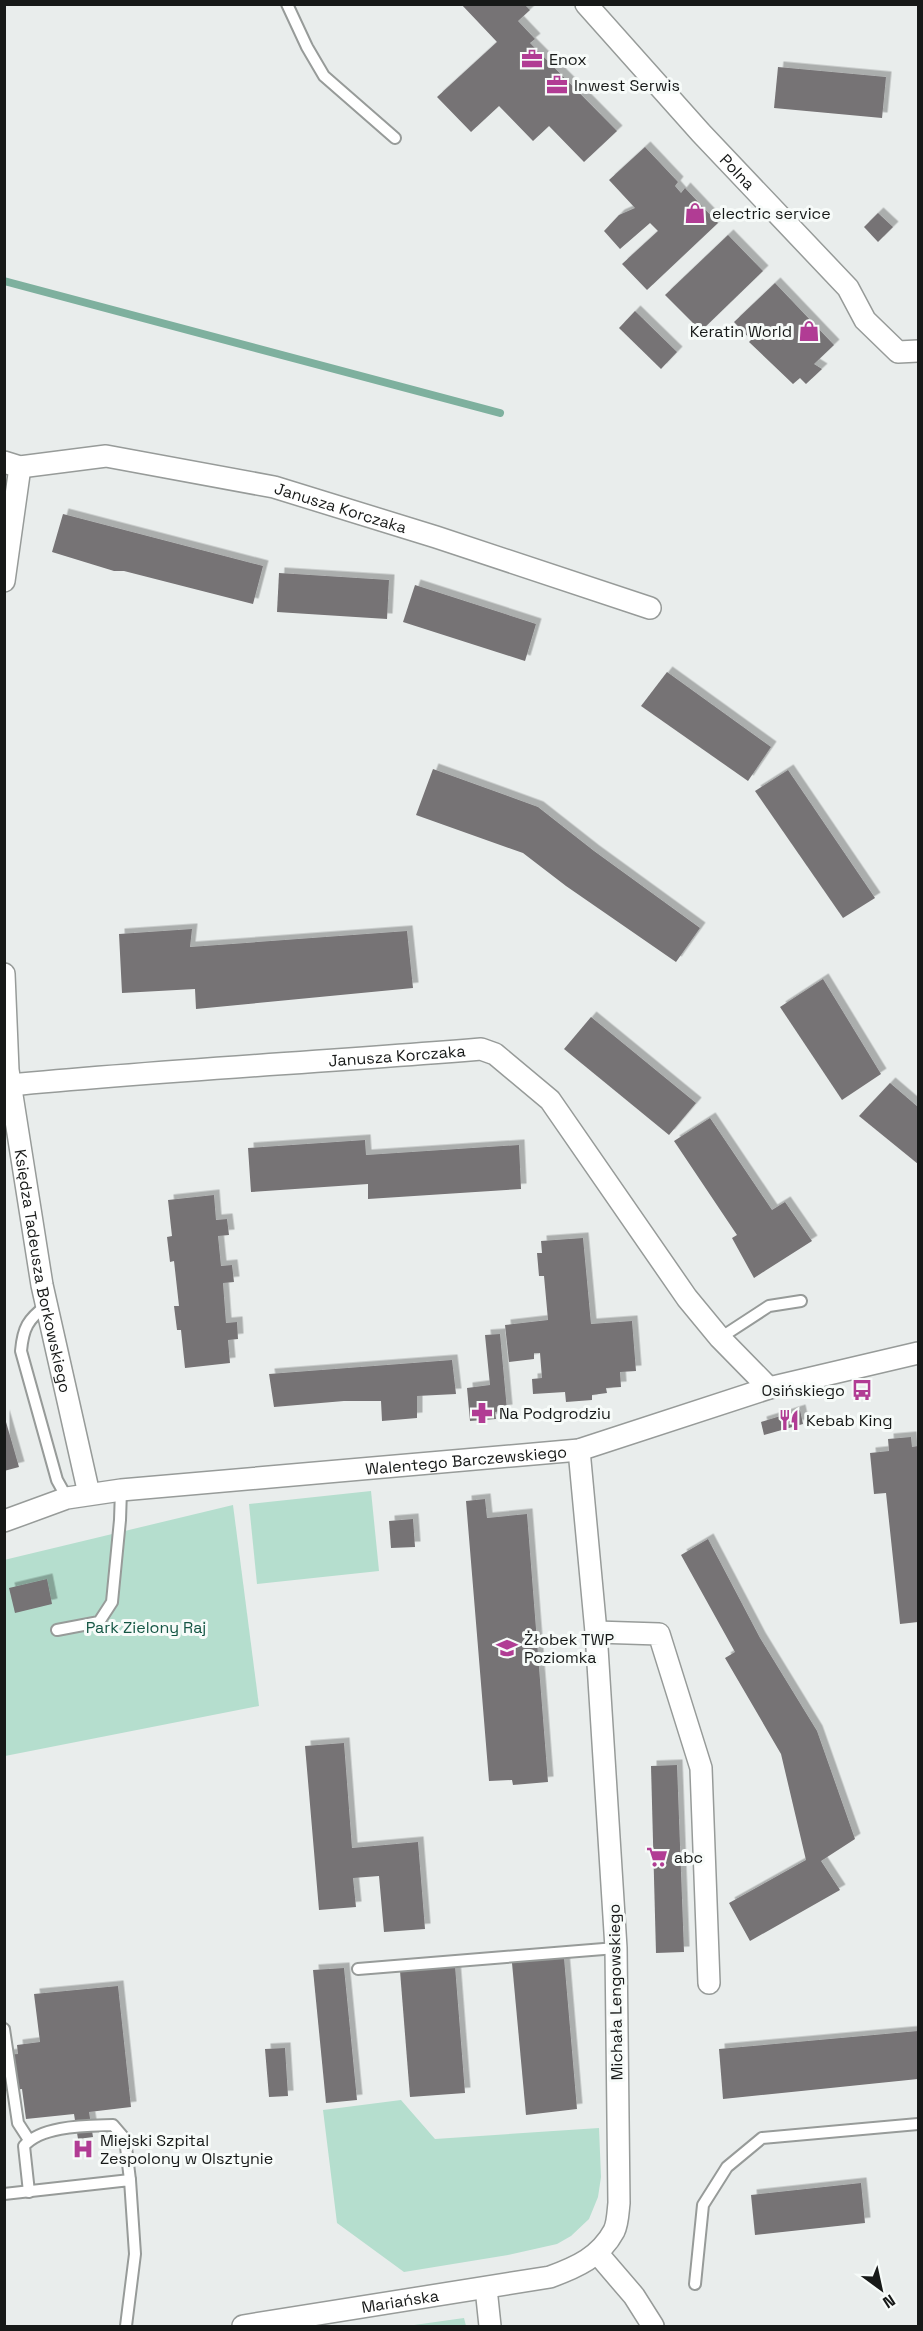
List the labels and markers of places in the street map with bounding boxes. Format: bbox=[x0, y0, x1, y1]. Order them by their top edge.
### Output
office icon: Enox bbox=[520, 47, 544, 71]
place label: Enox bbox=[549, 49, 587, 70]
office icon: Inwest Serwis bbox=[545, 73, 569, 97]
place label: Inwest Serwis bbox=[574, 75, 680, 96]
shop icon: electric service bbox=[683, 201, 707, 225]
place label: electric service bbox=[712, 203, 831, 224]
shop icon: Keratin World bbox=[797, 319, 821, 343]
place label: Keratin World bbox=[690, 321, 792, 342]
bus stop icon: Osińskiego bbox=[850, 1378, 874, 1402]
place label: Osińskiego bbox=[762, 1380, 845, 1401]
pharmacy icon: Na Podgrodziu bbox=[470, 1401, 494, 1425]
place label: Na Podgrodziu bbox=[499, 1403, 611, 1424]
restaurant icon: Kebab King bbox=[777, 1408, 801, 1432]
place label: Kebab King bbox=[806, 1410, 893, 1431]
place label: Żłobek TWP Poziomka bbox=[524, 1629, 615, 1668]
school or university icon: Żłobek TWP Poziomka bbox=[495, 1636, 519, 1660]
supermarket icon: abc bbox=[645, 1845, 669, 1869]
place label: abc bbox=[674, 1847, 703, 1868]
place label: Miejski Szpital Zespolony w Olsztynie bbox=[100, 2130, 273, 2169]
hospital icon: Miejski Szpital Zespolony w Olsztynie bbox=[71, 2137, 95, 2161]

